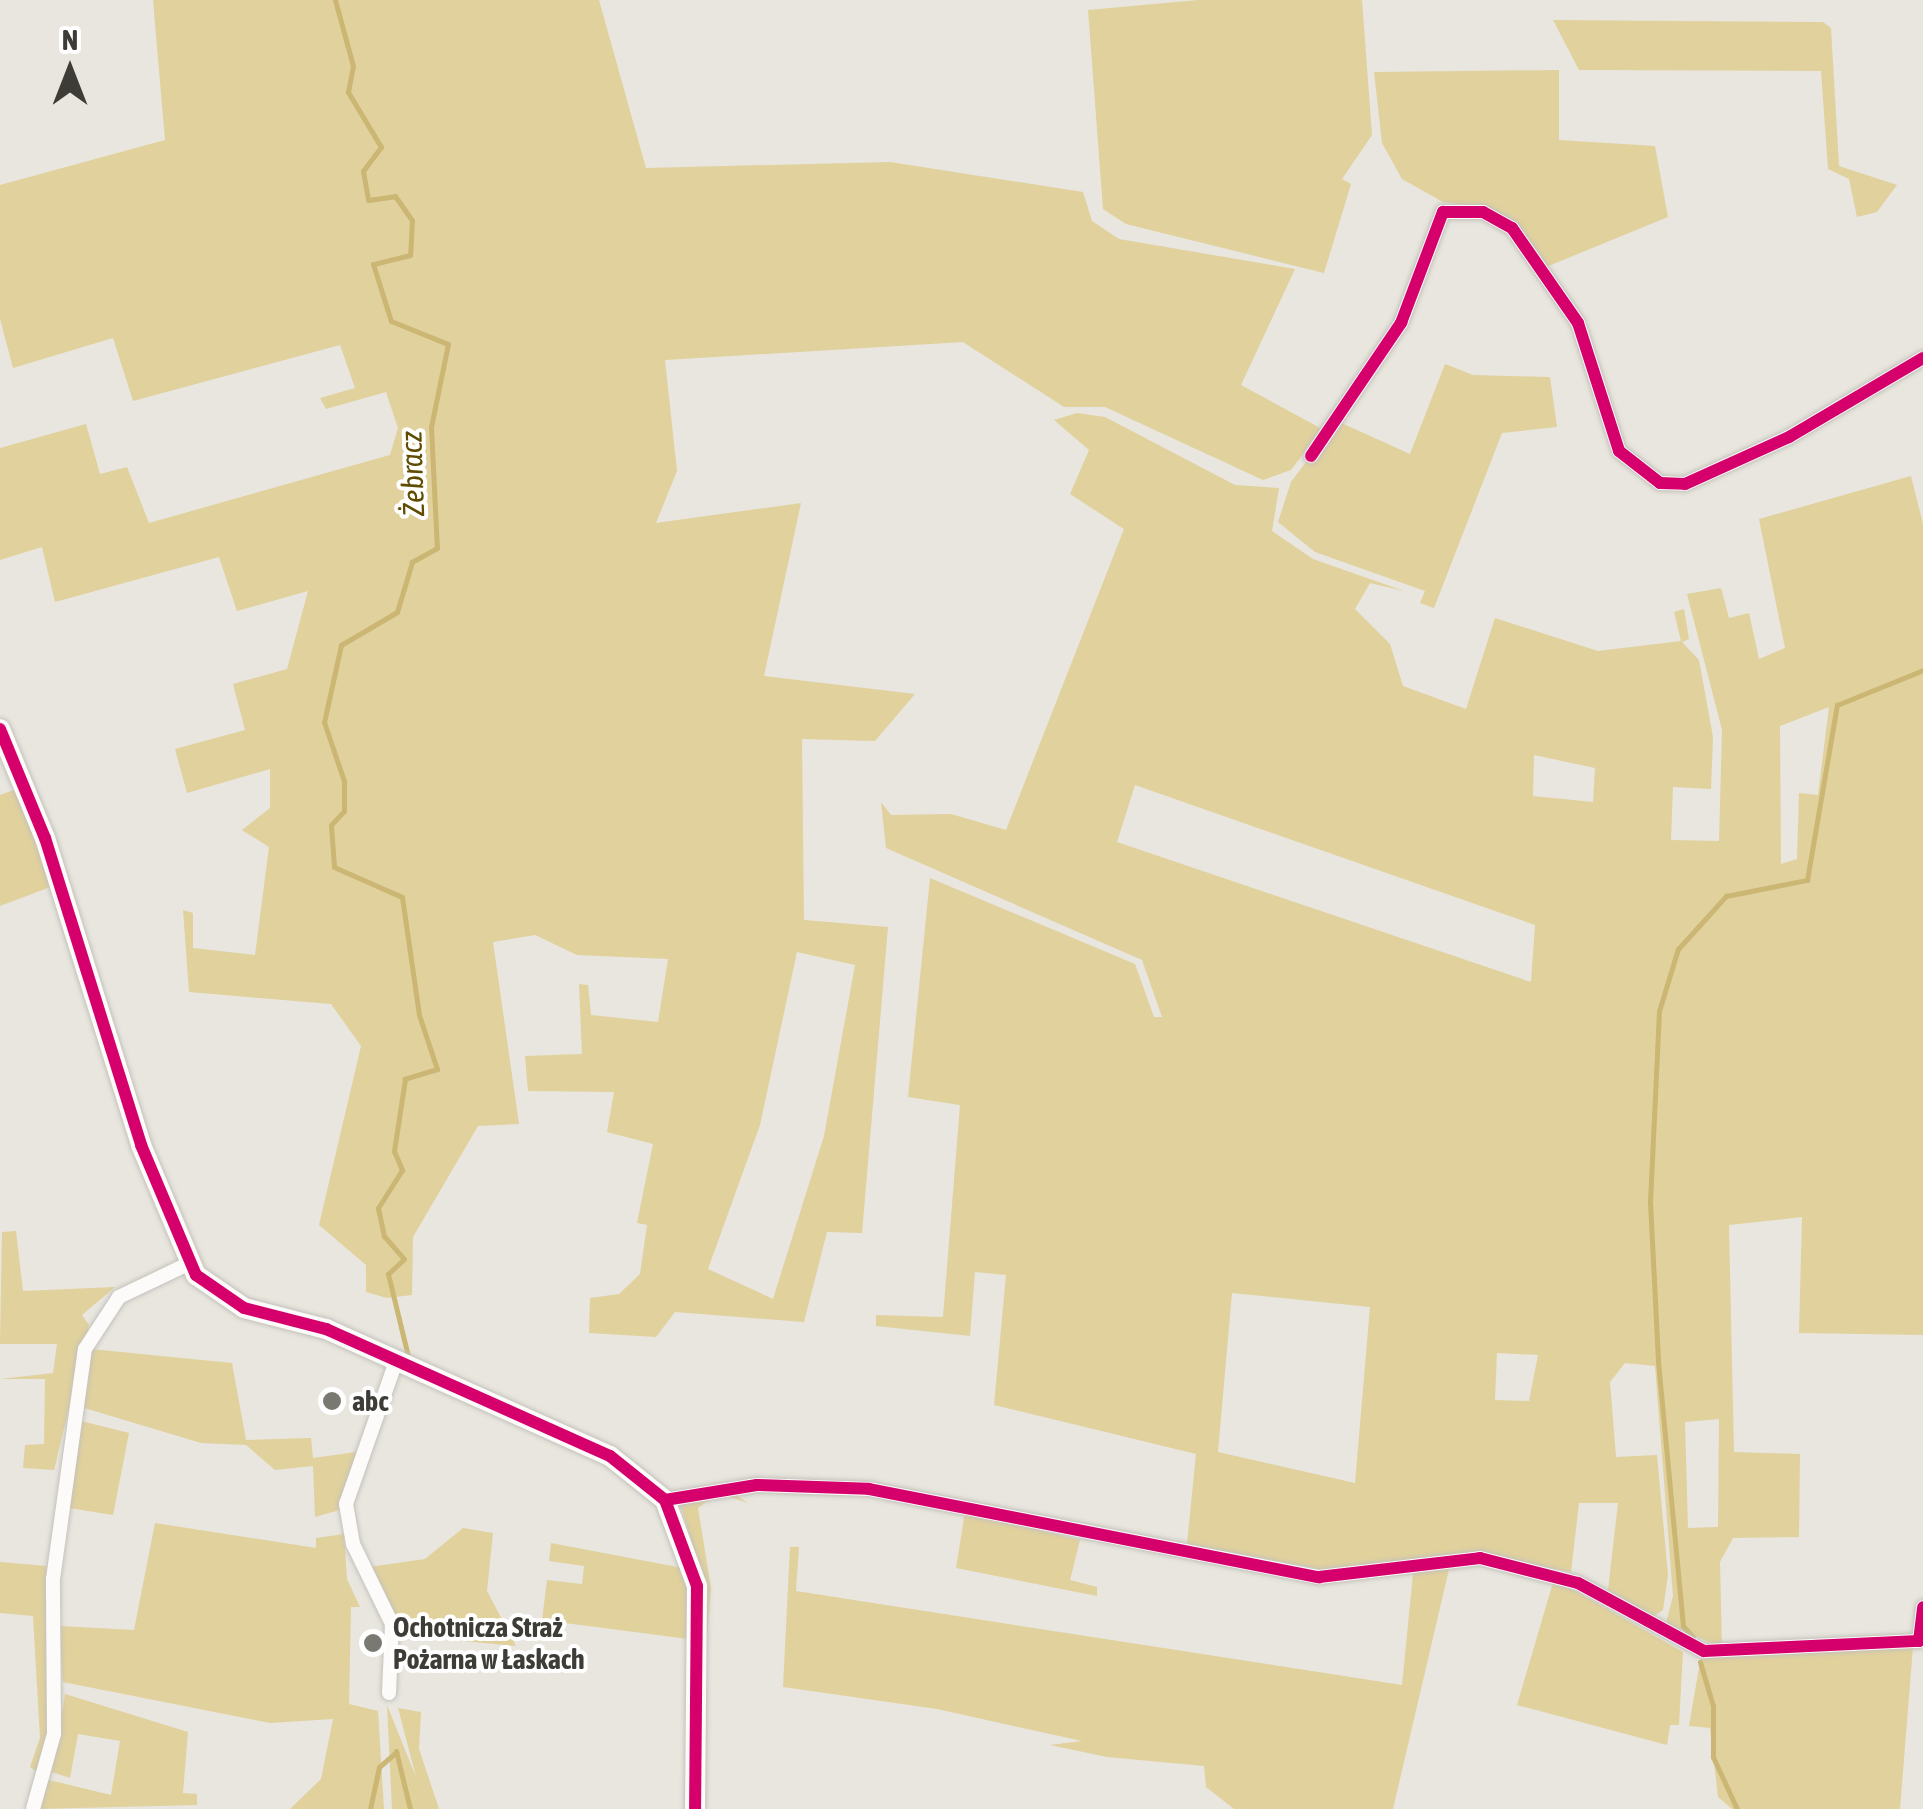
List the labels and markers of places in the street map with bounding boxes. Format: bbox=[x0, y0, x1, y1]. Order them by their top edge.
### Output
place label: abc bbox=[352, 1384, 389, 1418]
marker: abc bbox=[321, 1390, 343, 1412]
place label: Ochotnicza Straż Pożarna w Łaskach bbox=[393, 1610, 585, 1676]
marker: Ochotnicza Straż Pożarna w Łaskach bbox=[362, 1632, 384, 1654]

